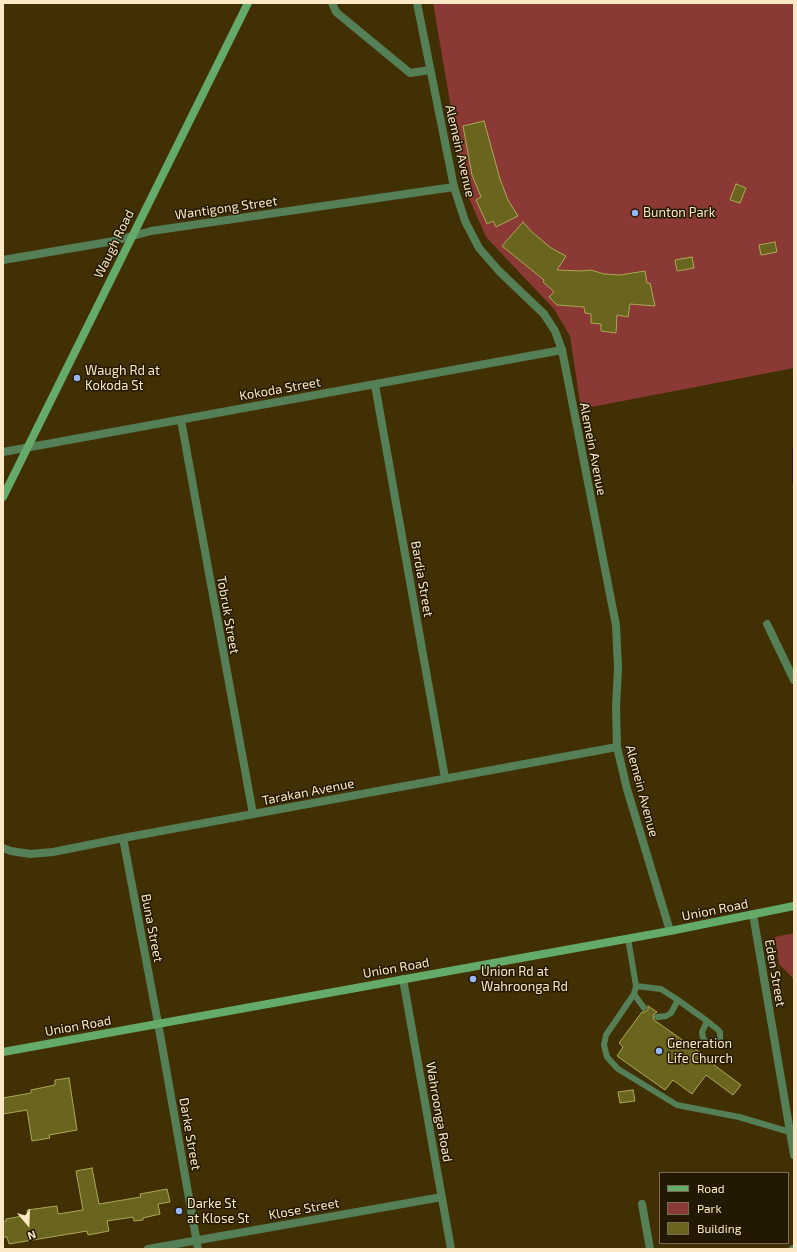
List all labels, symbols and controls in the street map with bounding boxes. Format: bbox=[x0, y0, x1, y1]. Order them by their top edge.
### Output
street label: Alemein Avenue bbox=[442, 103, 478, 199]
street label: Wantigong Street bbox=[174, 193, 278, 223]
place label: Bunton Park bbox=[643, 205, 715, 221]
street label: Waugh Road bbox=[91, 207, 137, 281]
marker: Bunton Park bbox=[630, 208, 640, 218]
place label: Waugh Rd at Kokoda St bbox=[85, 363, 160, 394]
marker: Waugh Rd at Kokoda St bbox=[72, 373, 82, 383]
street label: Kokoda Street bbox=[238, 374, 322, 404]
street label: Alemein Avenue bbox=[576, 401, 610, 497]
street label: Bardia Street bbox=[408, 540, 436, 618]
street label: Tobruk Street bbox=[213, 575, 243, 655]
street label: Alemein Avenue bbox=[622, 743, 662, 839]
street label: Tarakan Avenue bbox=[261, 775, 355, 809]
street label: Buna Street bbox=[138, 893, 166, 963]
street label: Union Road bbox=[681, 896, 749, 924]
street label: Eden Street bbox=[761, 938, 789, 1008]
street label: Union Road bbox=[362, 954, 430, 982]
place label: Union Rd at Wahroonga Rd bbox=[481, 964, 568, 995]
marker: Union Rd at Wahroonga Rd bbox=[468, 974, 478, 984]
street label: Union Road bbox=[44, 1012, 112, 1040]
place label: Generation Life Church bbox=[667, 1036, 733, 1067]
marker: Generation Life Church bbox=[654, 1046, 664, 1056]
street label: Wahroonga Road bbox=[423, 1061, 455, 1163]
street label: Darke Street bbox=[176, 1096, 204, 1172]
legend bbox=[659, 1172, 789, 1244]
text: Road bbox=[697, 1181, 725, 1195]
street label: Klose Street bbox=[267, 1195, 341, 1223]
place label: Darke St at Klose St bbox=[187, 1196, 250, 1227]
text: Park bbox=[697, 1201, 722, 1215]
north arrow bbox=[8, 1204, 48, 1244]
marker: Darke St at Klose St bbox=[174, 1206, 184, 1216]
text: Building bbox=[697, 1221, 741, 1235]
text: N bbox=[26, 1228, 38, 1243]

